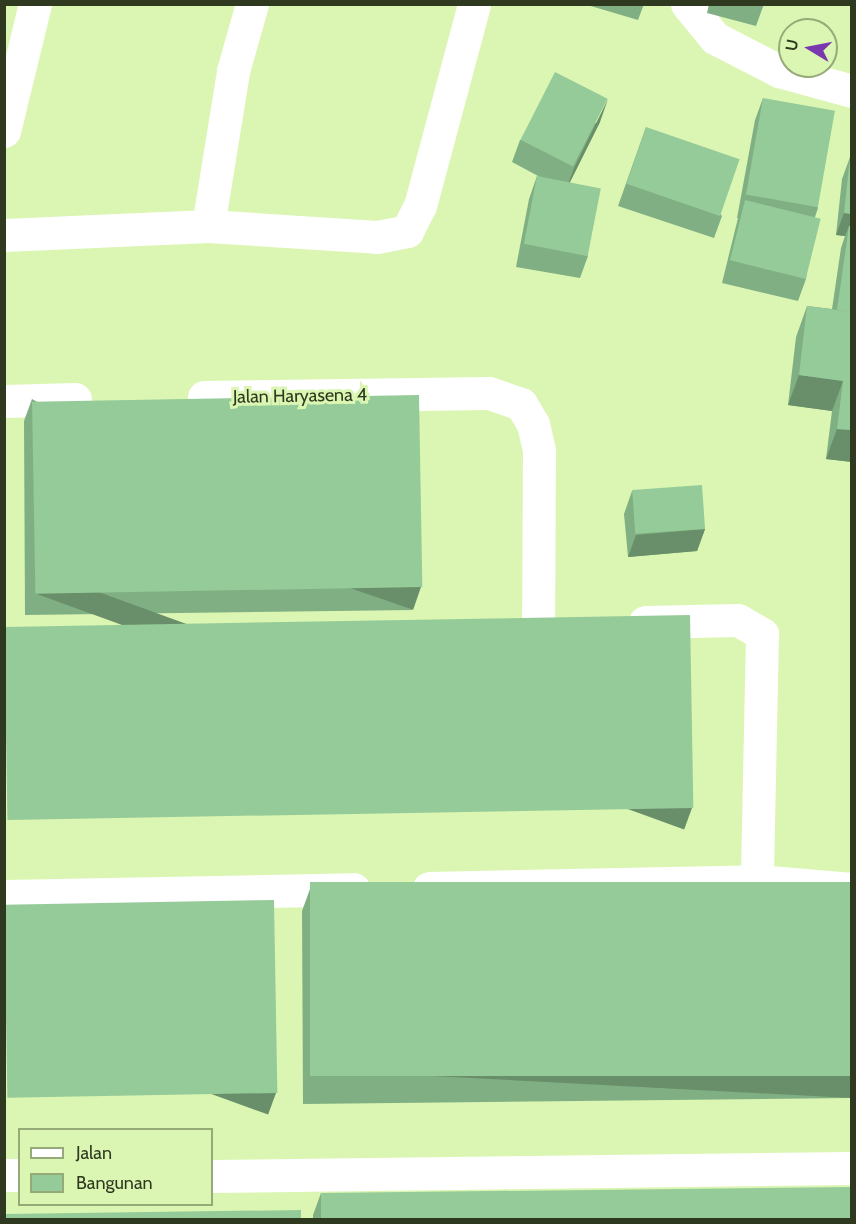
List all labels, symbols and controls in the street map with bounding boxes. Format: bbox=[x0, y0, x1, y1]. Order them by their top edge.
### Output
north arrow bbox=[778, 18, 838, 78]
text: U bbox=[781, 38, 802, 52]
street label: Jalan Haryasena 4 bbox=[233, 384, 367, 408]
legend bbox=[18, 1128, 213, 1206]
text: Jalan bbox=[76, 1142, 112, 1164]
text: Bangunan bbox=[76, 1172, 153, 1194]

